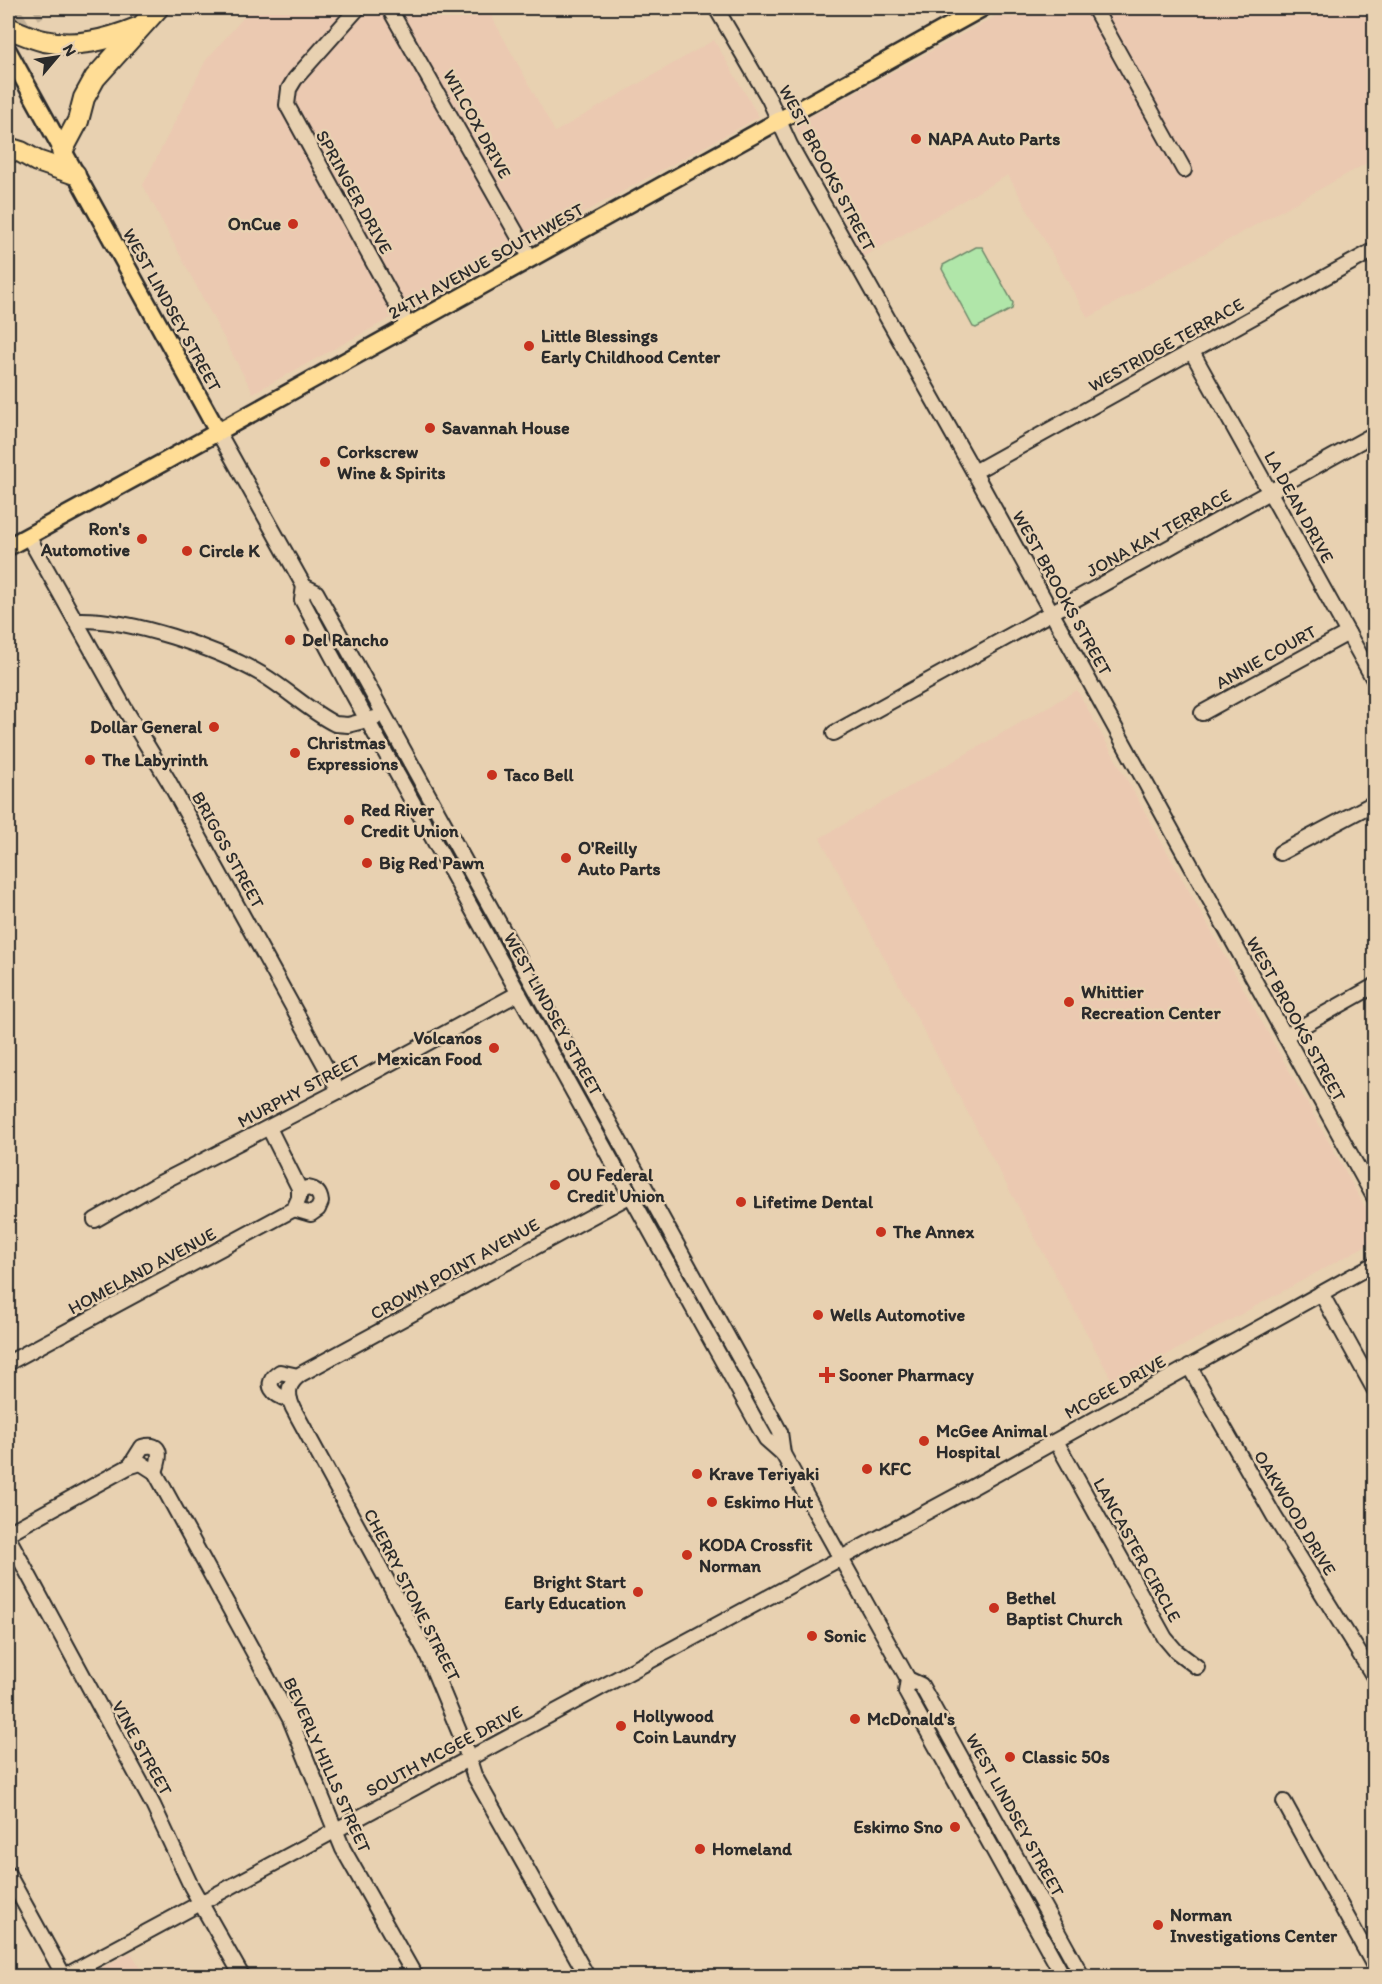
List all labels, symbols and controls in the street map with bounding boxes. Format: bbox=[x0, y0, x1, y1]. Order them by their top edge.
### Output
north arrow bbox=[27, 27, 87, 87]
text: N bbox=[59, 41, 81, 59]
street label: WILCOX DRIVE bbox=[438, 66, 516, 182]
street label: WEST BROOKS STREET bbox=[774, 81, 880, 255]
street label: SPRINGER DRIVE bbox=[311, 126, 397, 258]
place label: NAPA Auto Parts bbox=[928, 128, 1060, 150]
marker: NAPA Auto Parts bbox=[909, 132, 923, 146]
street label: 24TH AVENUE SOUTHWEST bbox=[384, 198, 588, 324]
place label: OnCue bbox=[228, 213, 281, 235]
marker: OnCue bbox=[286, 217, 300, 231]
street label: WEST LINDSEY STREET bbox=[118, 225, 226, 395]
street label: WESTRIDGE TERRACE bbox=[1084, 293, 1248, 397]
place label: Little Blessings Early Childhood Center bbox=[541, 325, 721, 368]
marker: Little Blessings Early Childhood Center bbox=[522, 339, 536, 353]
place label: Savannah House bbox=[442, 417, 570, 439]
marker: Savannah House bbox=[423, 421, 437, 435]
place label: Corkscrew Wine & Spirits bbox=[337, 441, 446, 484]
street label: LA DEAN DRIVE bbox=[1259, 447, 1339, 567]
marker: Corkscrew Wine & Spirits bbox=[318, 455, 332, 469]
street label: JONA KAY TERRACE bbox=[1083, 484, 1235, 582]
street label: WEST BROOKS STREET bbox=[1007, 507, 1117, 679]
place label: Ron's Automotive bbox=[40, 518, 130, 561]
marker: Ron's Automotive bbox=[135, 532, 149, 546]
place label: Circle K bbox=[199, 540, 260, 562]
marker: Circle K bbox=[180, 544, 194, 558]
street label: ANNIE COURT bbox=[1212, 620, 1320, 694]
place label: Del Rancho bbox=[302, 629, 389, 651]
marker: Del Rancho bbox=[283, 633, 297, 647]
place label: Dollar General bbox=[90, 716, 203, 738]
marker: Dollar General bbox=[207, 720, 221, 734]
place label: Christmas Expressions bbox=[307, 732, 398, 775]
marker: Christmas Expressions bbox=[288, 746, 302, 760]
place label: The Labyrinth bbox=[101, 749, 208, 771]
marker: The Labyrinth bbox=[83, 753, 97, 767]
place label: Taco Bell bbox=[503, 764, 574, 786]
marker: Taco Bell bbox=[485, 768, 499, 782]
street label: BRIGGS STREET bbox=[187, 788, 269, 912]
place label: Red River Credit Union bbox=[361, 799, 459, 842]
marker: Red River Credit Union bbox=[342, 813, 356, 827]
place label: O'Reilly Auto Parts bbox=[577, 837, 660, 880]
marker: O'Reilly Auto Parts bbox=[559, 851, 573, 865]
place label: Big Red Pawn bbox=[379, 852, 485, 874]
marker: Big Red Pawn bbox=[360, 856, 374, 870]
street label: WEST LINDSEY STREET bbox=[499, 929, 607, 1099]
street label: WEST BROOKS STREET bbox=[1241, 933, 1351, 1105]
place label: Whittier Recreation Center bbox=[1081, 981, 1221, 1024]
marker: Whittier Recreation Center bbox=[1062, 995, 1076, 1009]
place label: Volcanos Mexican Food bbox=[377, 1027, 483, 1070]
marker: Volcanos Mexican Food bbox=[487, 1041, 501, 1055]
street label: MURPHY STREET bbox=[234, 1049, 364, 1133]
place label: OU Federal Credit Union bbox=[567, 1164, 665, 1207]
marker: OU Federal Credit Union bbox=[548, 1178, 562, 1192]
place label: Lifetime Dental bbox=[753, 1191, 874, 1213]
marker: Lifetime Dental bbox=[734, 1195, 748, 1209]
street label: CROWN POINT AVENUE bbox=[367, 1213, 543, 1325]
place label: The Annex bbox=[892, 1221, 975, 1243]
street label: HOMELAND AVENUE bbox=[64, 1223, 220, 1319]
marker: The Annex bbox=[874, 1225, 888, 1239]
place label: Wells Automotive bbox=[830, 1304, 965, 1326]
marker: Wells Automotive bbox=[811, 1308, 825, 1322]
street label: MCGEE DRIVE bbox=[1060, 1350, 1170, 1424]
place label: Sooner Pharmacy bbox=[839, 1364, 974, 1386]
marker: Sooner Pharmacy bbox=[820, 1368, 834, 1382]
place label: McGee Animal Hospital bbox=[936, 1420, 1048, 1463]
marker: McGee Animal Hospital bbox=[917, 1434, 931, 1448]
street label: OAKWOOD DRIVE bbox=[1249, 1447, 1341, 1579]
place label: KFC bbox=[879, 1458, 912, 1480]
marker: KFC bbox=[860, 1462, 874, 1476]
place label: Krave Teriyaki bbox=[709, 1463, 819, 1485]
marker: Krave Teriyaki bbox=[690, 1467, 704, 1481]
street label: LANCASTER CIRCLE bbox=[1088, 1474, 1186, 1626]
place label: Eskimo Hut bbox=[724, 1491, 814, 1513]
marker: Eskimo Hut bbox=[705, 1495, 719, 1509]
street label: CHERRY STONE STREET bbox=[359, 1505, 465, 1685]
place label: KODA Crossfit Norman bbox=[699, 1534, 813, 1577]
marker: KODA Crossfit Norman bbox=[680, 1548, 694, 1562]
place label: Bright Start Early Education bbox=[504, 1571, 627, 1614]
marker: Bright Start Early Education bbox=[631, 1585, 645, 1599]
place label: Bethel Baptist Church bbox=[1006, 1587, 1123, 1630]
marker: Bethel Baptist Church bbox=[987, 1601, 1001, 1615]
place label: Sonic bbox=[824, 1625, 867, 1647]
marker: Sonic bbox=[805, 1629, 819, 1643]
street label: BEVERLY HILLS STREET bbox=[278, 1674, 376, 1856]
street label: VINE STREET bbox=[107, 1697, 177, 1799]
street label: SOUTH MCGEE DRIVE bbox=[362, 1700, 526, 1802]
place label: Hollywood Coin Laundry bbox=[633, 1705, 737, 1748]
place label: McDonald's bbox=[867, 1708, 955, 1730]
marker: McDonald's bbox=[848, 1712, 862, 1726]
marker: Hollywood Coin Laundry bbox=[614, 1719, 628, 1733]
street label: WEST LINDSEY STREET bbox=[961, 1730, 1069, 1900]
place label: Classic 50s bbox=[1022, 1746, 1110, 1768]
marker: Classic 50s bbox=[1003, 1750, 1017, 1764]
place label: Eskimo Sno bbox=[853, 1816, 943, 1838]
marker: Eskimo Sno bbox=[948, 1820, 962, 1834]
place label: Homeland bbox=[712, 1838, 793, 1860]
marker: Homeland bbox=[693, 1842, 707, 1856]
place label: Norman Investigations Center bbox=[1170, 1904, 1338, 1947]
marker: Norman Investigations Center bbox=[1151, 1918, 1165, 1932]

